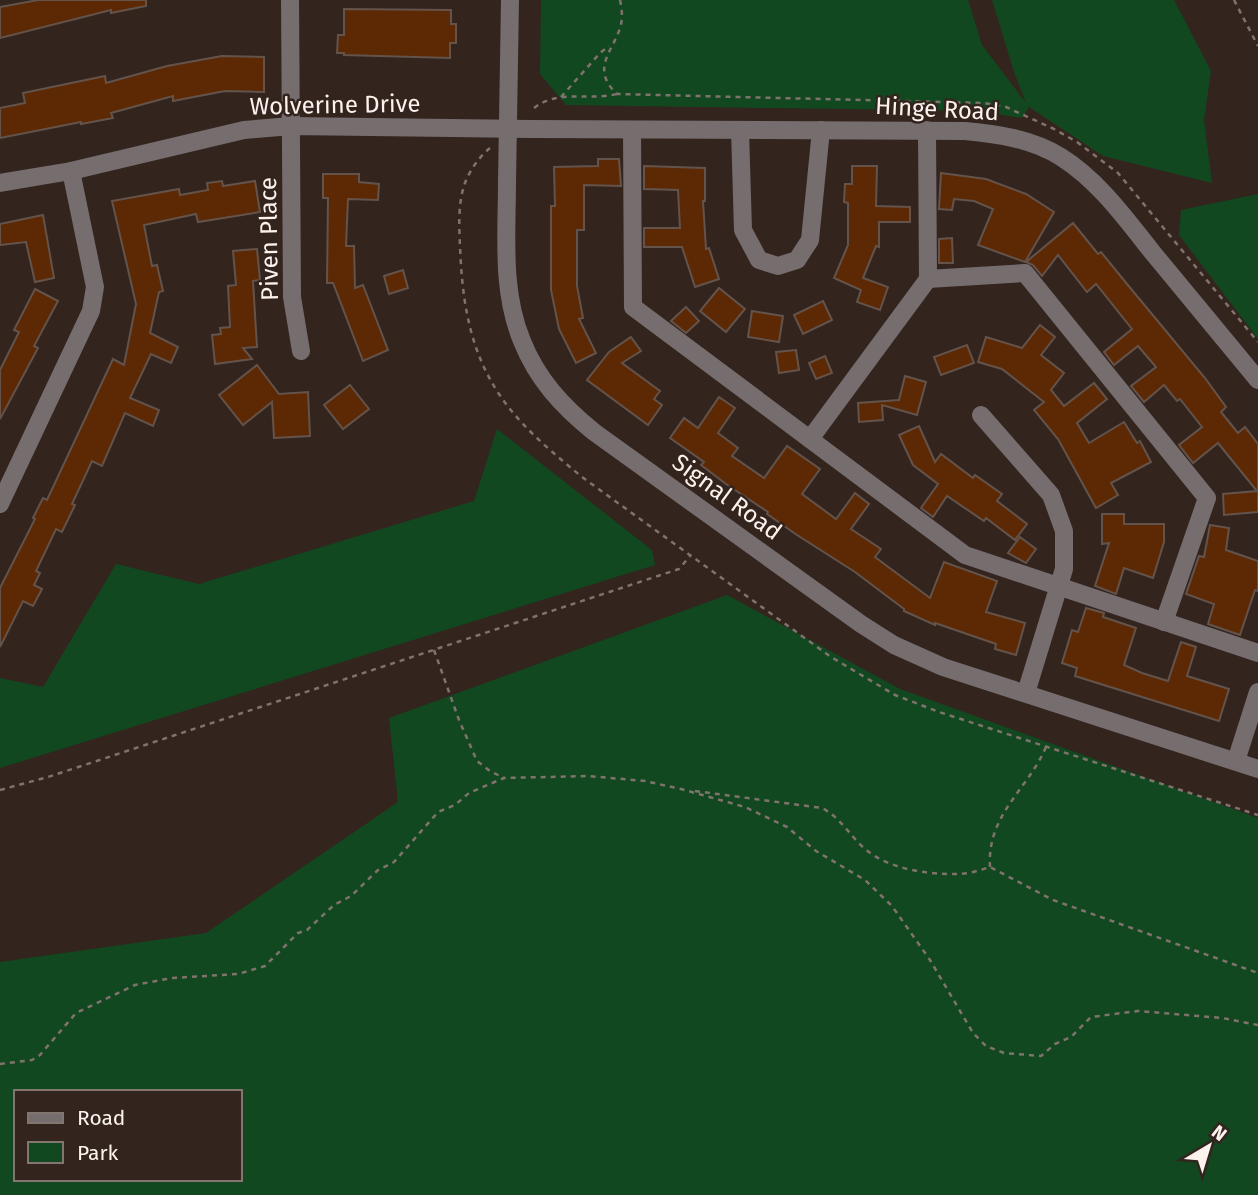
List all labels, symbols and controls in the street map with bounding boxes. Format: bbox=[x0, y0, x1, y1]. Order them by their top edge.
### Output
street label: Wolverine Drive bbox=[249, 90, 421, 120]
street label: Hinge Road bbox=[874, 92, 1000, 126]
street label: Piven Place bbox=[254, 177, 284, 301]
street label: Signal Road bbox=[667, 448, 787, 546]
legend bbox=[14, 1090, 242, 1181]
text: Road bbox=[77, 1105, 125, 1131]
north arrow bbox=[1174, 1111, 1244, 1181]
text: N bbox=[1207, 1120, 1231, 1146]
text: Park bbox=[77, 1140, 119, 1166]

